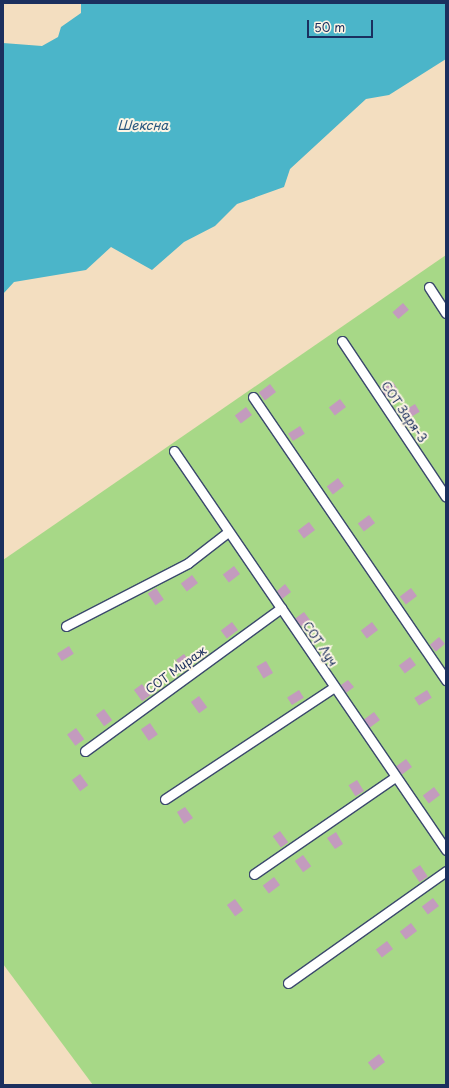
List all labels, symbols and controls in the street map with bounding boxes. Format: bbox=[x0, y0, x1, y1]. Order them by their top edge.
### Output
scale bar bbox=[309, 12, 375, 38]
text: 50 m bbox=[314, 18, 345, 36]
water label: Шексна bbox=[118, 117, 168, 133]
street label: СОТ Заря-3 bbox=[378, 378, 430, 446]
street label: СОТ Луч bbox=[299, 618, 341, 670]
street label: СОТ Мираж bbox=[143, 643, 209, 697]

